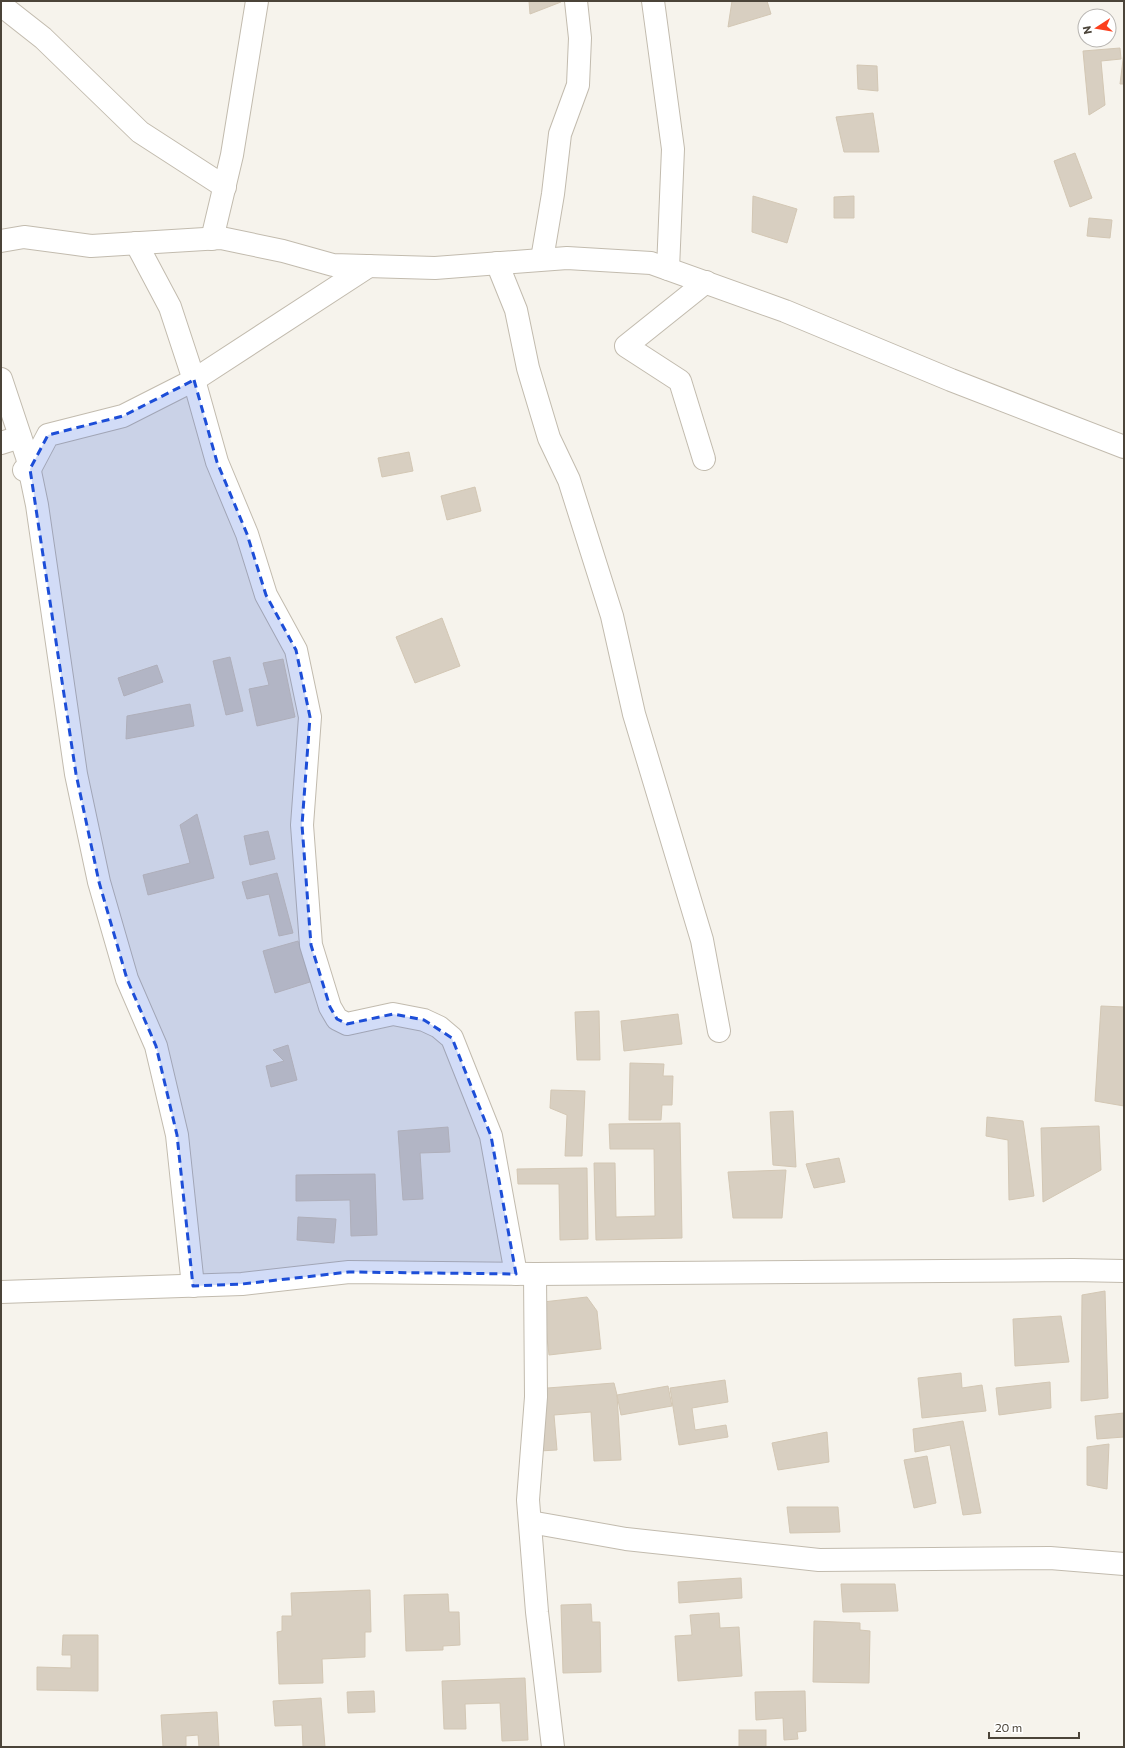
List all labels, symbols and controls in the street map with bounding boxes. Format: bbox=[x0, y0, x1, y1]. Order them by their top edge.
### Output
north arrow bbox=[1077, 8, 1117, 48]
text: N bbox=[1080, 25, 1094, 36]
scale bar bbox=[989, 1714, 1079, 1740]
text: 20 m bbox=[995, 1720, 1022, 1734]

